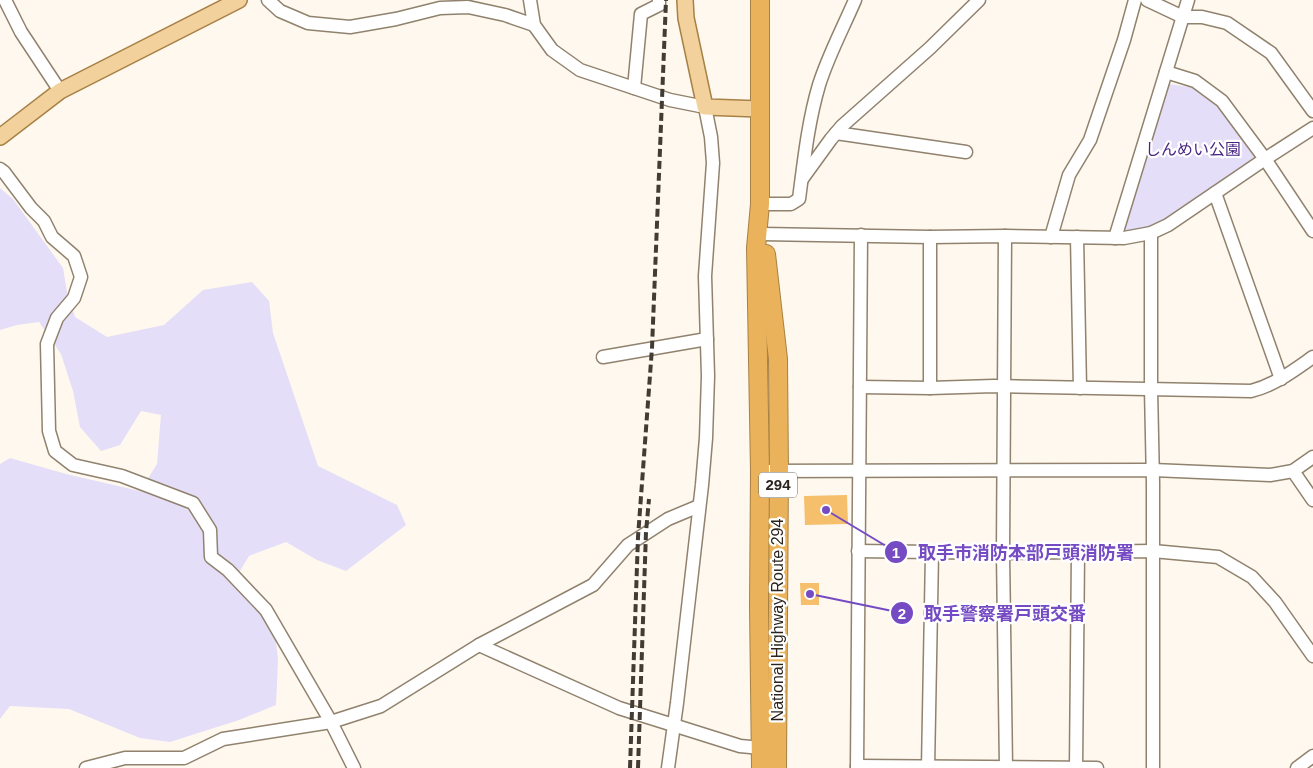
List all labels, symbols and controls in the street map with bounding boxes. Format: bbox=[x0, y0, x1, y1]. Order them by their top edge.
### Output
park label: しんめい公園 bbox=[1145, 141, 1241, 158]
road number: 294 bbox=[759, 472, 797, 498]
street label: National Highway Route 294 bbox=[769, 519, 786, 721]
callout: 取手市消防本部戸頭消防署 bbox=[883, 536, 1144, 569]
text: 取手市消防本部戸頭消防署 bbox=[918, 543, 1134, 563]
text: 1 bbox=[892, 544, 900, 561]
callout: 取手警察署戸頭交番 bbox=[889, 597, 1096, 630]
text: 取手警察署戸頭交番 bbox=[924, 604, 1086, 624]
text: 2 bbox=[898, 605, 906, 622]

